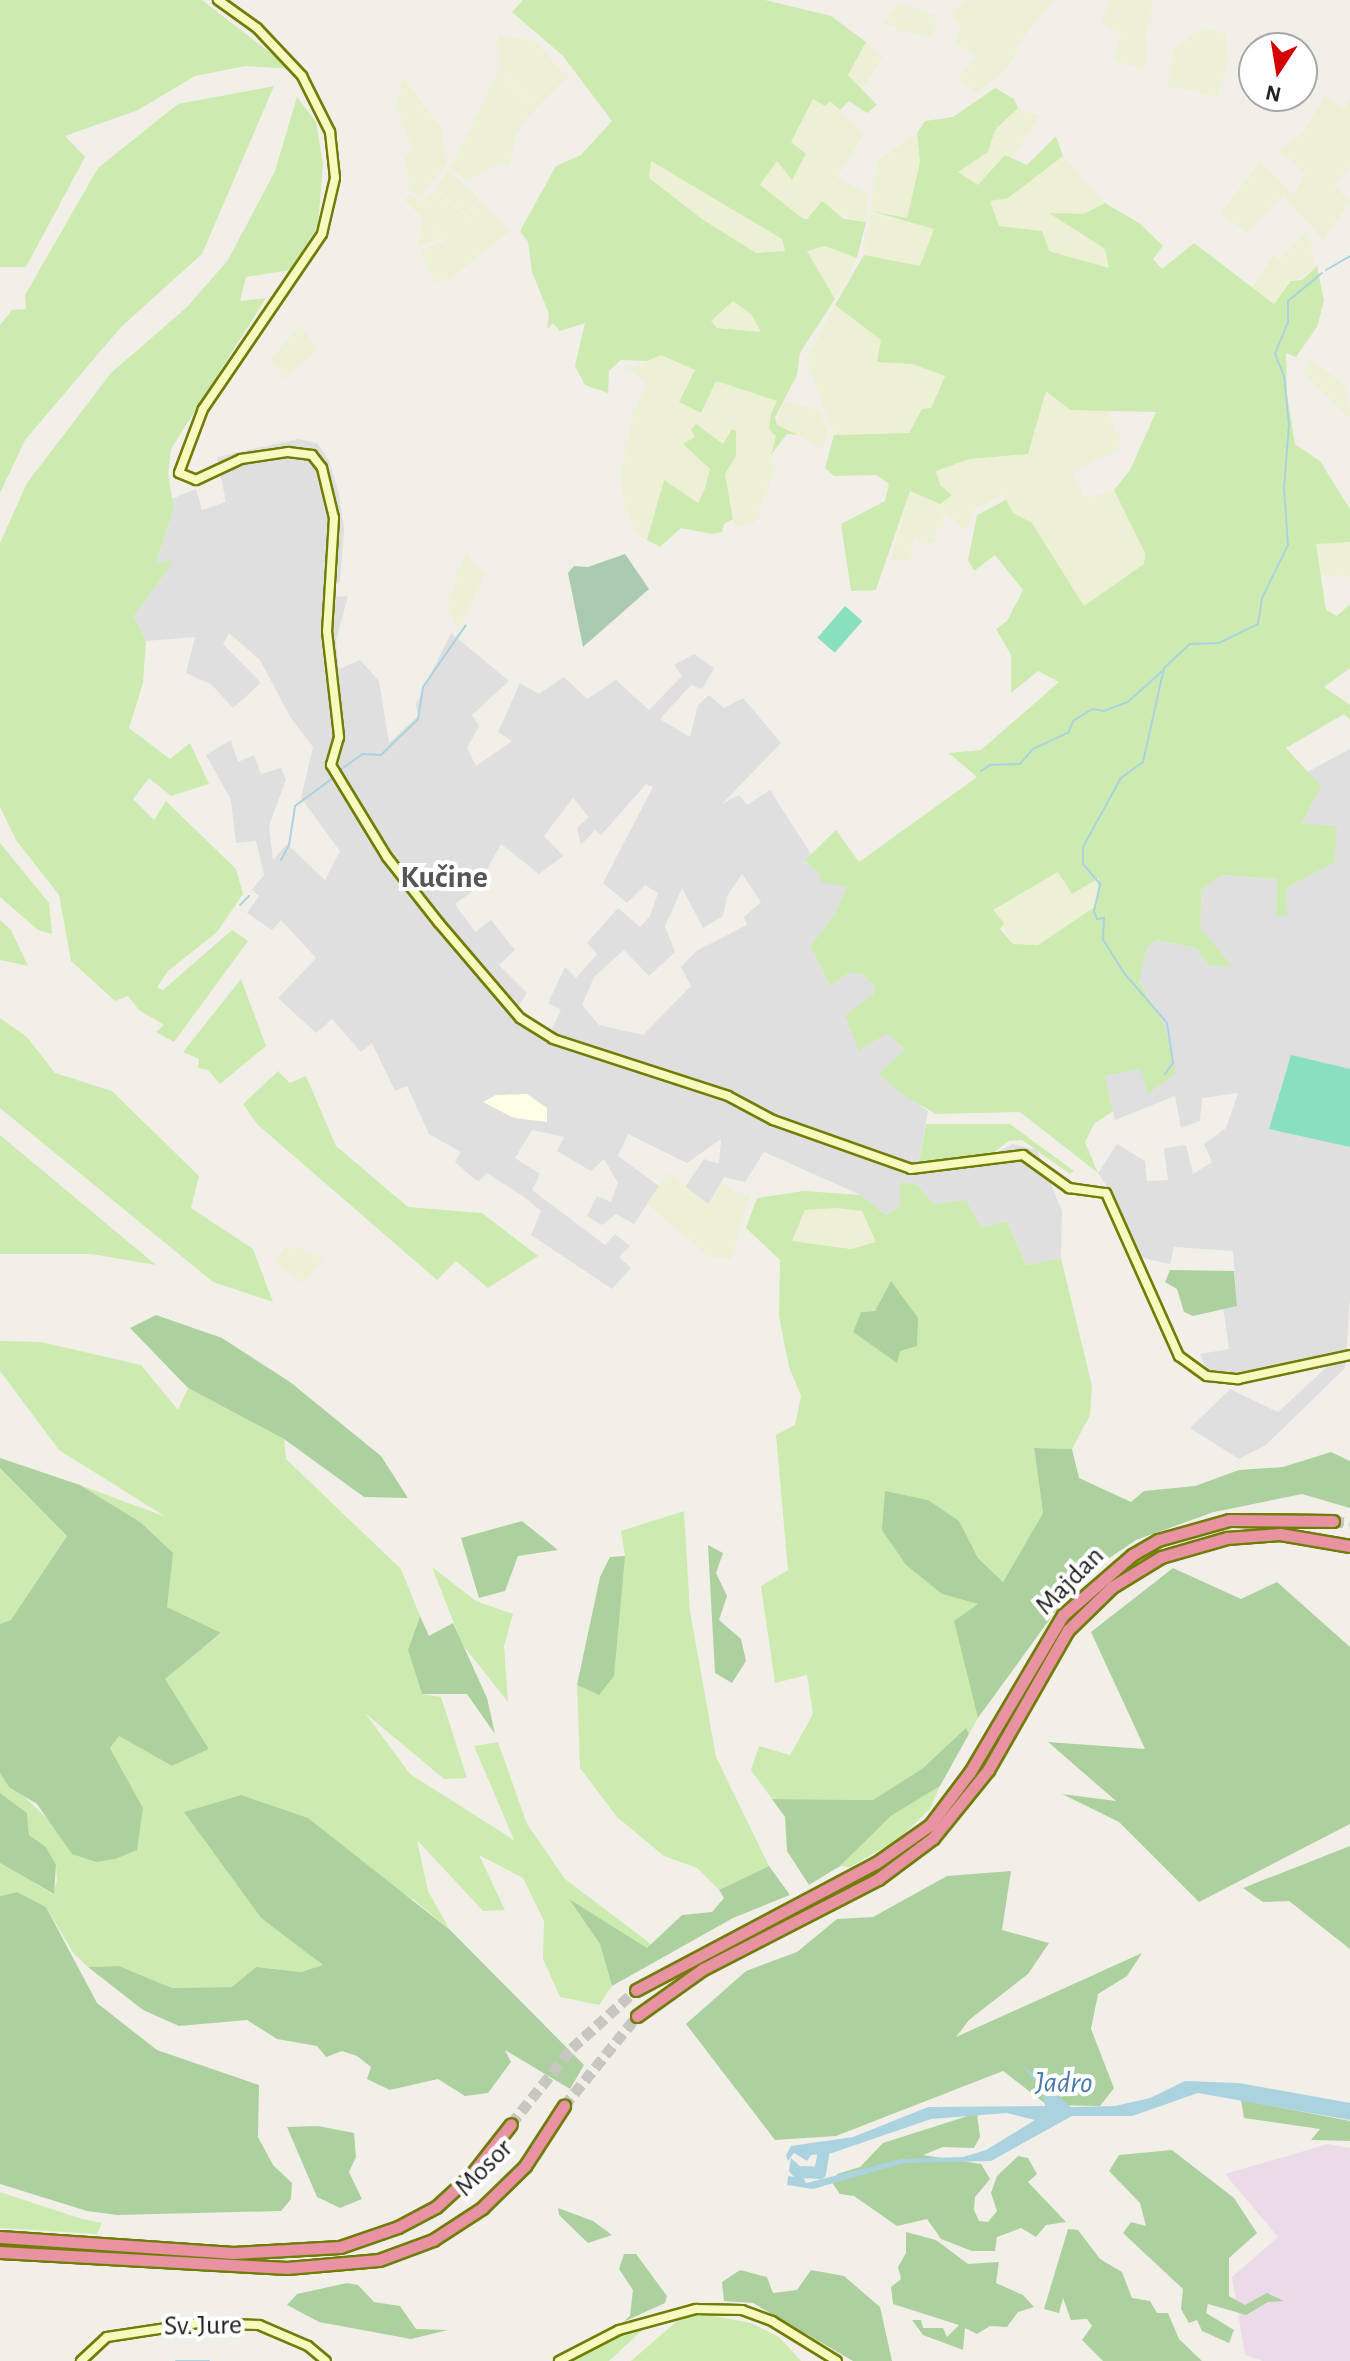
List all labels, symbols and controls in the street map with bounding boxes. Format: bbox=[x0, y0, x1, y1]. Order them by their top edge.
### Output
north arrow bbox=[1238, 32, 1318, 112]
text: N bbox=[1264, 81, 1283, 106]
district label: Kučine bbox=[400, 858, 488, 896]
street label: Majdan bbox=[1029, 1540, 1111, 1622]
water label: Jadro bbox=[1035, 2065, 1093, 2101]
street label: Mosor bbox=[448, 2132, 520, 2204]
street label: Sv. Jure bbox=[164, 2309, 242, 2343]

